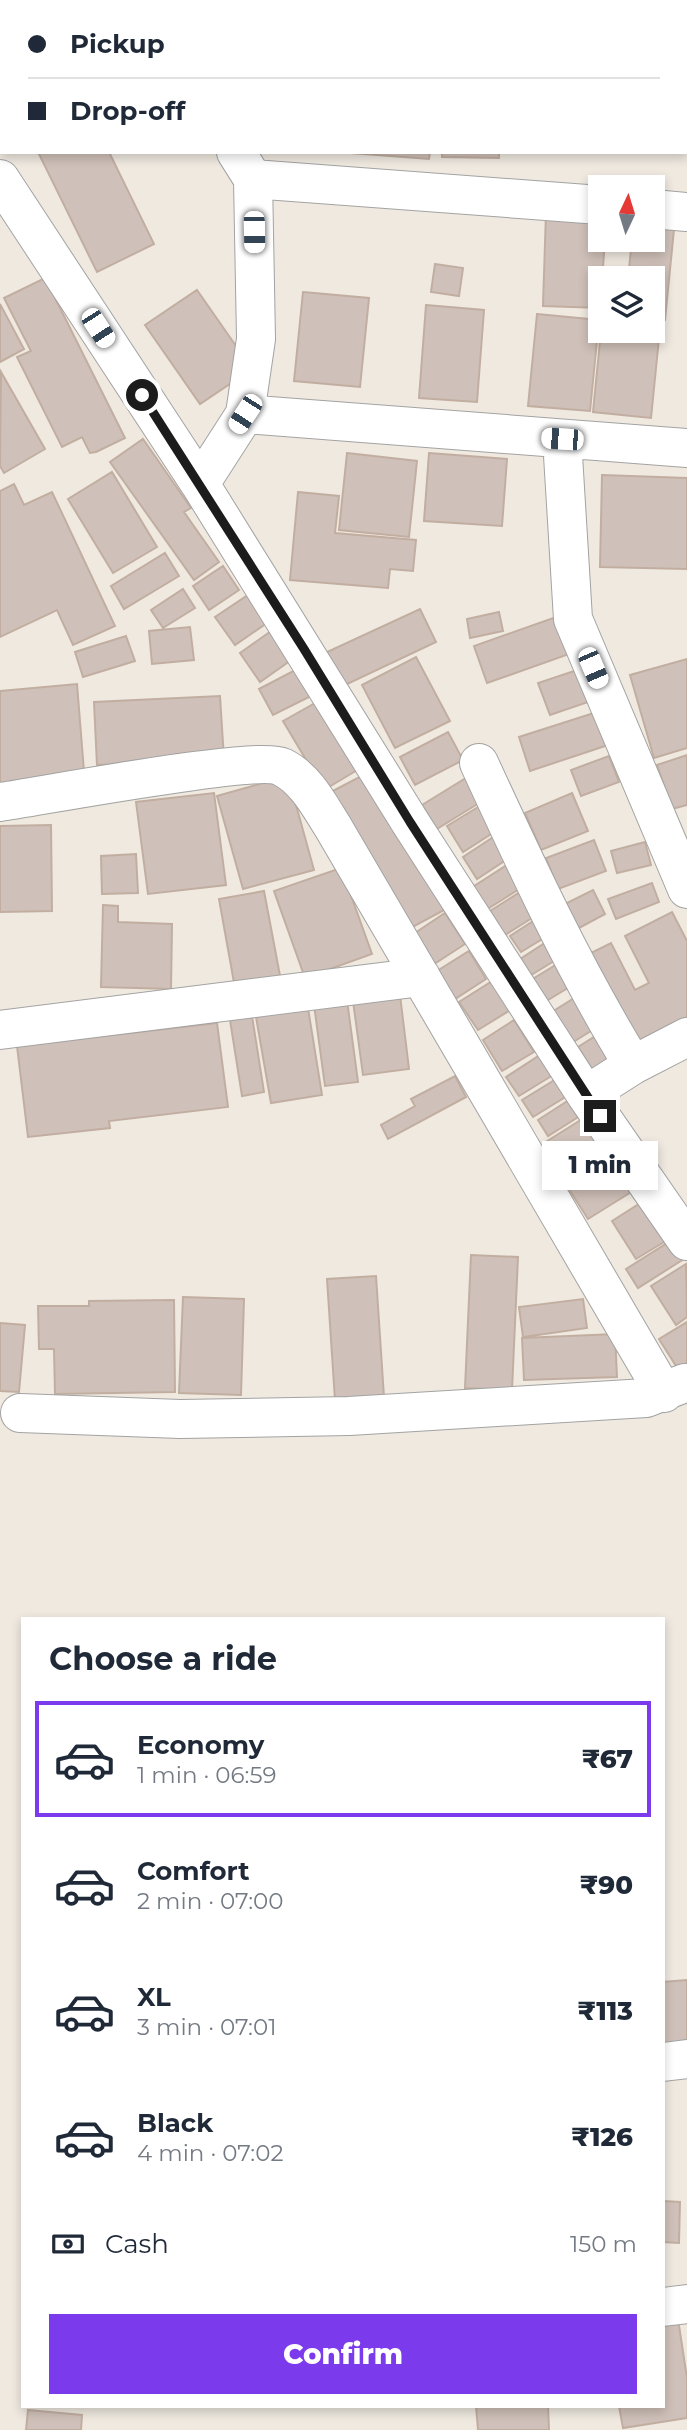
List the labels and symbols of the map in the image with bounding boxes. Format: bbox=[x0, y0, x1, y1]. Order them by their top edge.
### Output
north arrow bbox=[588, 175, 665, 252]
car bbox=[244, 211, 265, 253]
car bbox=[78, 305, 119, 351]
route start bbox=[126, 379, 158, 411]
car bbox=[225, 391, 266, 437]
car bbox=[541, 427, 584, 451]
car bbox=[576, 645, 611, 691]
route end bbox=[584, 1100, 616, 1132]
callout: 1 min bbox=[542, 1140, 658, 1190]

